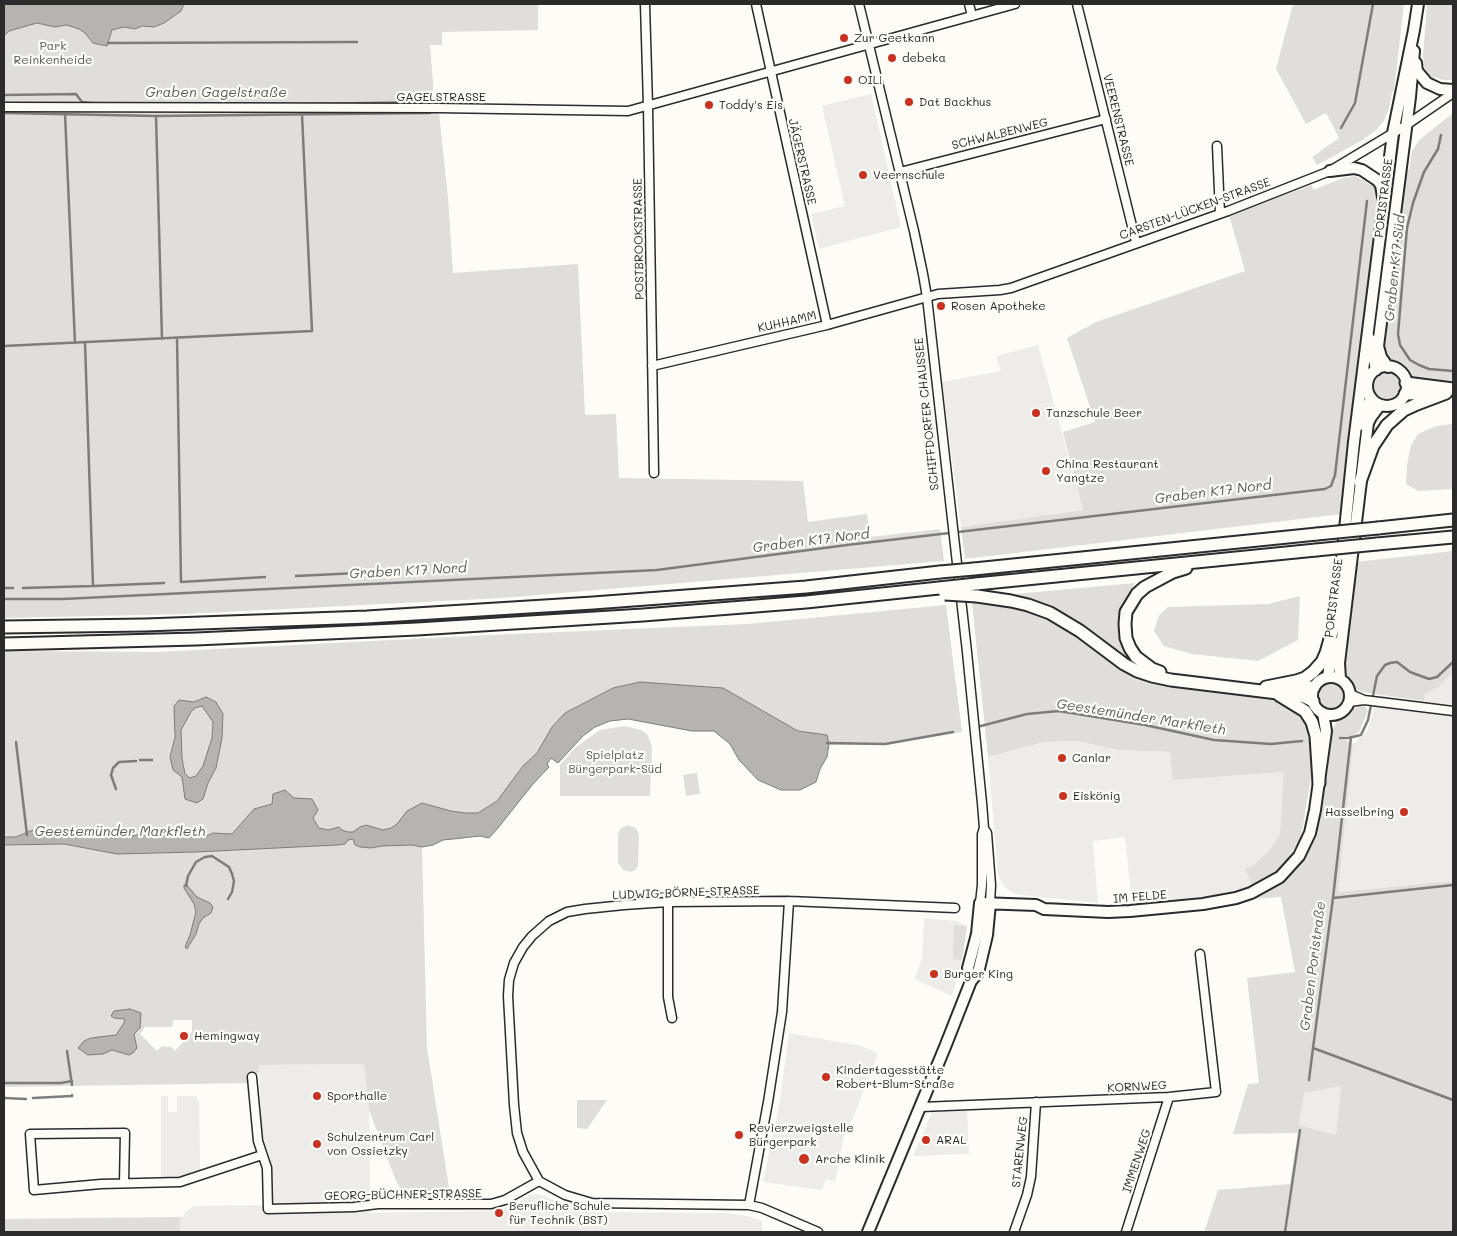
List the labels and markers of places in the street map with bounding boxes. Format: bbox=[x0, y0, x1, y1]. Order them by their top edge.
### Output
place label: Zur Geetkann bbox=[854, 31, 935, 45]
marker: Zur Geetkann bbox=[838, 32, 850, 44]
place label: debeka bbox=[902, 51, 946, 65]
marker: debeka bbox=[886, 52, 898, 64]
place label: OIL! bbox=[858, 73, 882, 87]
marker: OIL! bbox=[842, 74, 854, 86]
place label: Dat Backhus bbox=[919, 95, 991, 109]
marker: Dat Backhus bbox=[903, 96, 915, 108]
place label: Toddy's Eis bbox=[719, 98, 783, 112]
marker: Toddy's Eis bbox=[703, 99, 715, 111]
place label: Veernschule bbox=[873, 168, 945, 182]
marker: Veernschule bbox=[857, 169, 869, 181]
place label: Rosen Apotheke bbox=[951, 299, 1046, 313]
marker: Rosen Apotheke bbox=[935, 300, 947, 312]
place label: Tanzschule Beer bbox=[1046, 406, 1142, 420]
marker: Tanzschule Beer bbox=[1030, 407, 1042, 419]
place label: China Restaurant Yangtze bbox=[1056, 457, 1159, 485]
marker: China Restaurant Yangtze bbox=[1040, 465, 1052, 477]
place label: Canlar bbox=[1072, 751, 1111, 765]
marker: Canlar bbox=[1056, 752, 1068, 764]
place label: Eiskönig bbox=[1073, 789, 1120, 803]
marker: Eiskönig bbox=[1057, 790, 1069, 802]
place label: Hasselbring bbox=[1325, 805, 1394, 819]
marker: Hasselbring bbox=[1398, 806, 1410, 818]
place label: Burger King bbox=[944, 967, 1013, 981]
marker: Burger King bbox=[928, 968, 940, 980]
place label: Hemingway bbox=[194, 1029, 260, 1043]
marker: Hemingway bbox=[178, 1030, 190, 1042]
place label: Kindertagesstätte Robert-Blum-Straße bbox=[836, 1063, 954, 1091]
marker: Kindertagesstätte Robert-Blum-Straße bbox=[820, 1071, 832, 1083]
place label: Sporthalle bbox=[327, 1089, 387, 1103]
marker: Sporthalle bbox=[311, 1090, 323, 1102]
place label: Revierzweigstelle Bürgerpark bbox=[749, 1121, 854, 1149]
marker: Revierzweigstelle Bürgerpark bbox=[733, 1129, 745, 1141]
place label: Schulzentrum Carl von Ossietzky bbox=[327, 1130, 434, 1158]
place label: ARAL bbox=[936, 1133, 967, 1147]
marker: ARAL bbox=[920, 1134, 932, 1146]
marker: Schulzentrum Carl von Ossietzky bbox=[311, 1138, 323, 1150]
marker: Arche Klinik bbox=[797, 1152, 811, 1166]
place label: Arche Klinik bbox=[815, 1152, 885, 1166]
place label: Berufliche Schule für Technik (BST) bbox=[509, 1199, 610, 1227]
marker: Berufliche Schule für Technik (BST) bbox=[493, 1207, 505, 1219]

